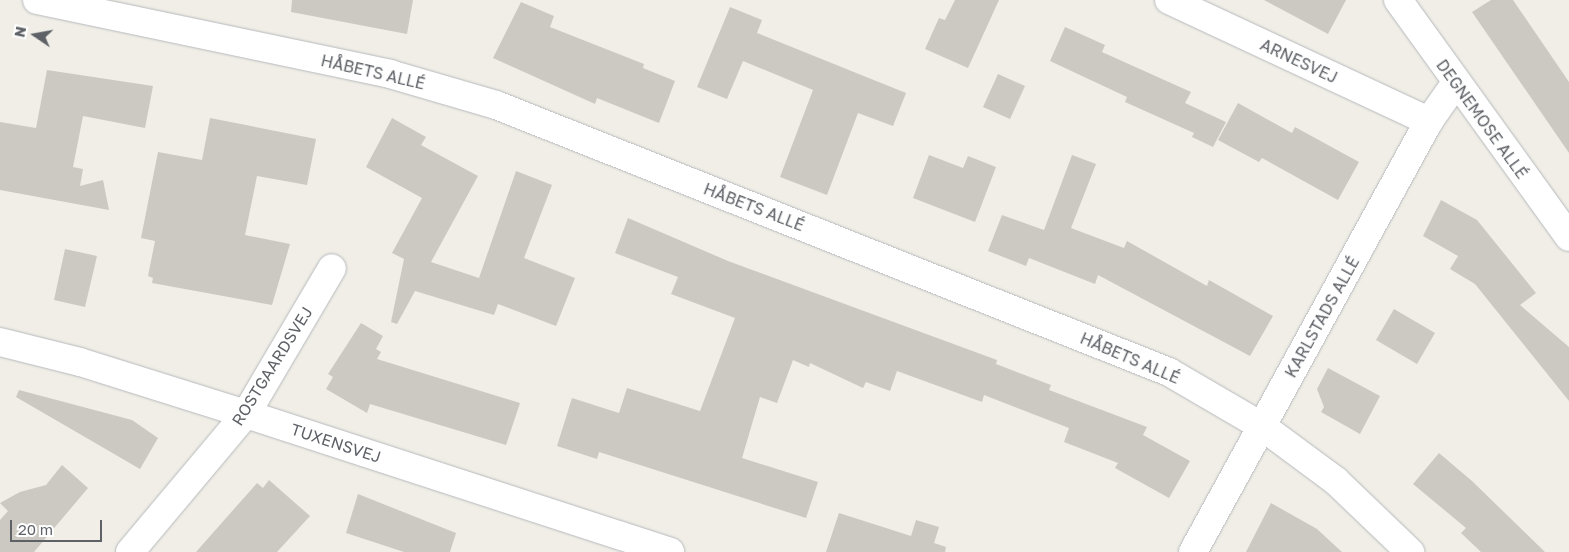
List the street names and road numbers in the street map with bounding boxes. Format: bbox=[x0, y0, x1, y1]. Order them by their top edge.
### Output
street label: ARNESVEJ bbox=[1257, 35, 1341, 87]
street label: HÅBETS ALLÉ bbox=[319, 51, 427, 93]
street label: DEGNEMOSE ALLÉ bbox=[1432, 56, 1532, 182]
street label: HÅBETS ALLÉ bbox=[701, 179, 807, 235]
street label: KARLSTADS ALLÉ bbox=[1281, 253, 1363, 381]
street label: ROSTGAARDSVEJ bbox=[228, 303, 316, 429]
street label: HÅBETS ALLÉ bbox=[1077, 328, 1183, 388]
street label: TUXENSVEJ bbox=[289, 419, 383, 467]

